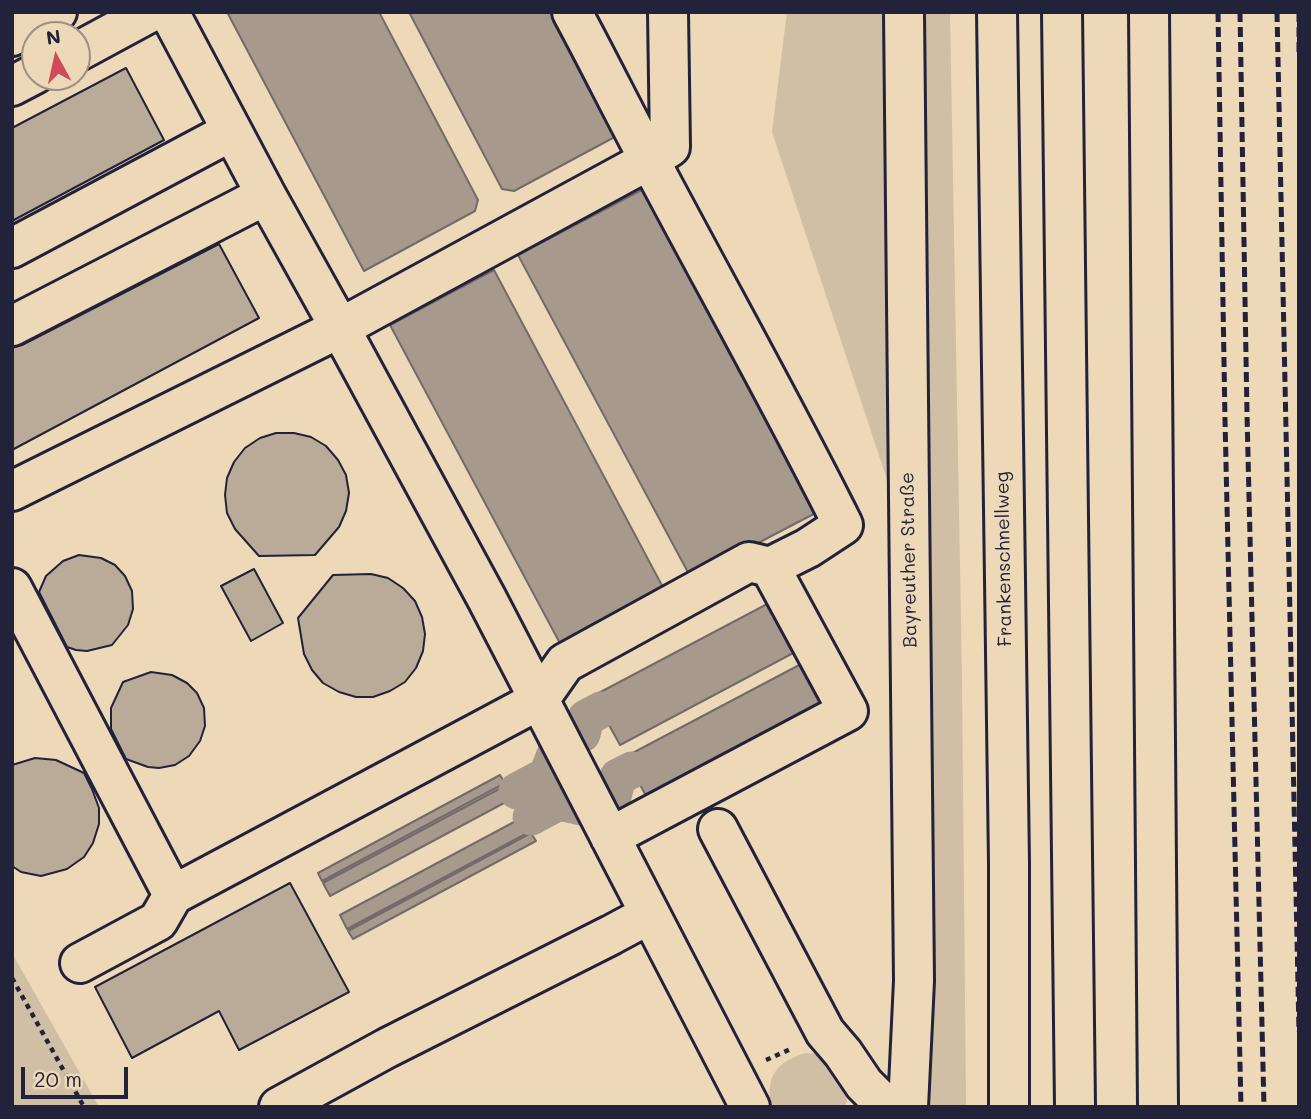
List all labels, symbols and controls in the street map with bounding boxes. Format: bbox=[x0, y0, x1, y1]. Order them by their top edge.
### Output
north arrow bbox=[21, 21, 91, 91]
text: N bbox=[44, 23, 62, 50]
street label: Frankenschnellweg bbox=[991, 471, 1017, 647]
street label: Bayreuther Straße bbox=[896, 472, 922, 648]
scale bar bbox=[24, 1052, 131, 1096]
text: 20 m bbox=[34, 1065, 82, 1092]

